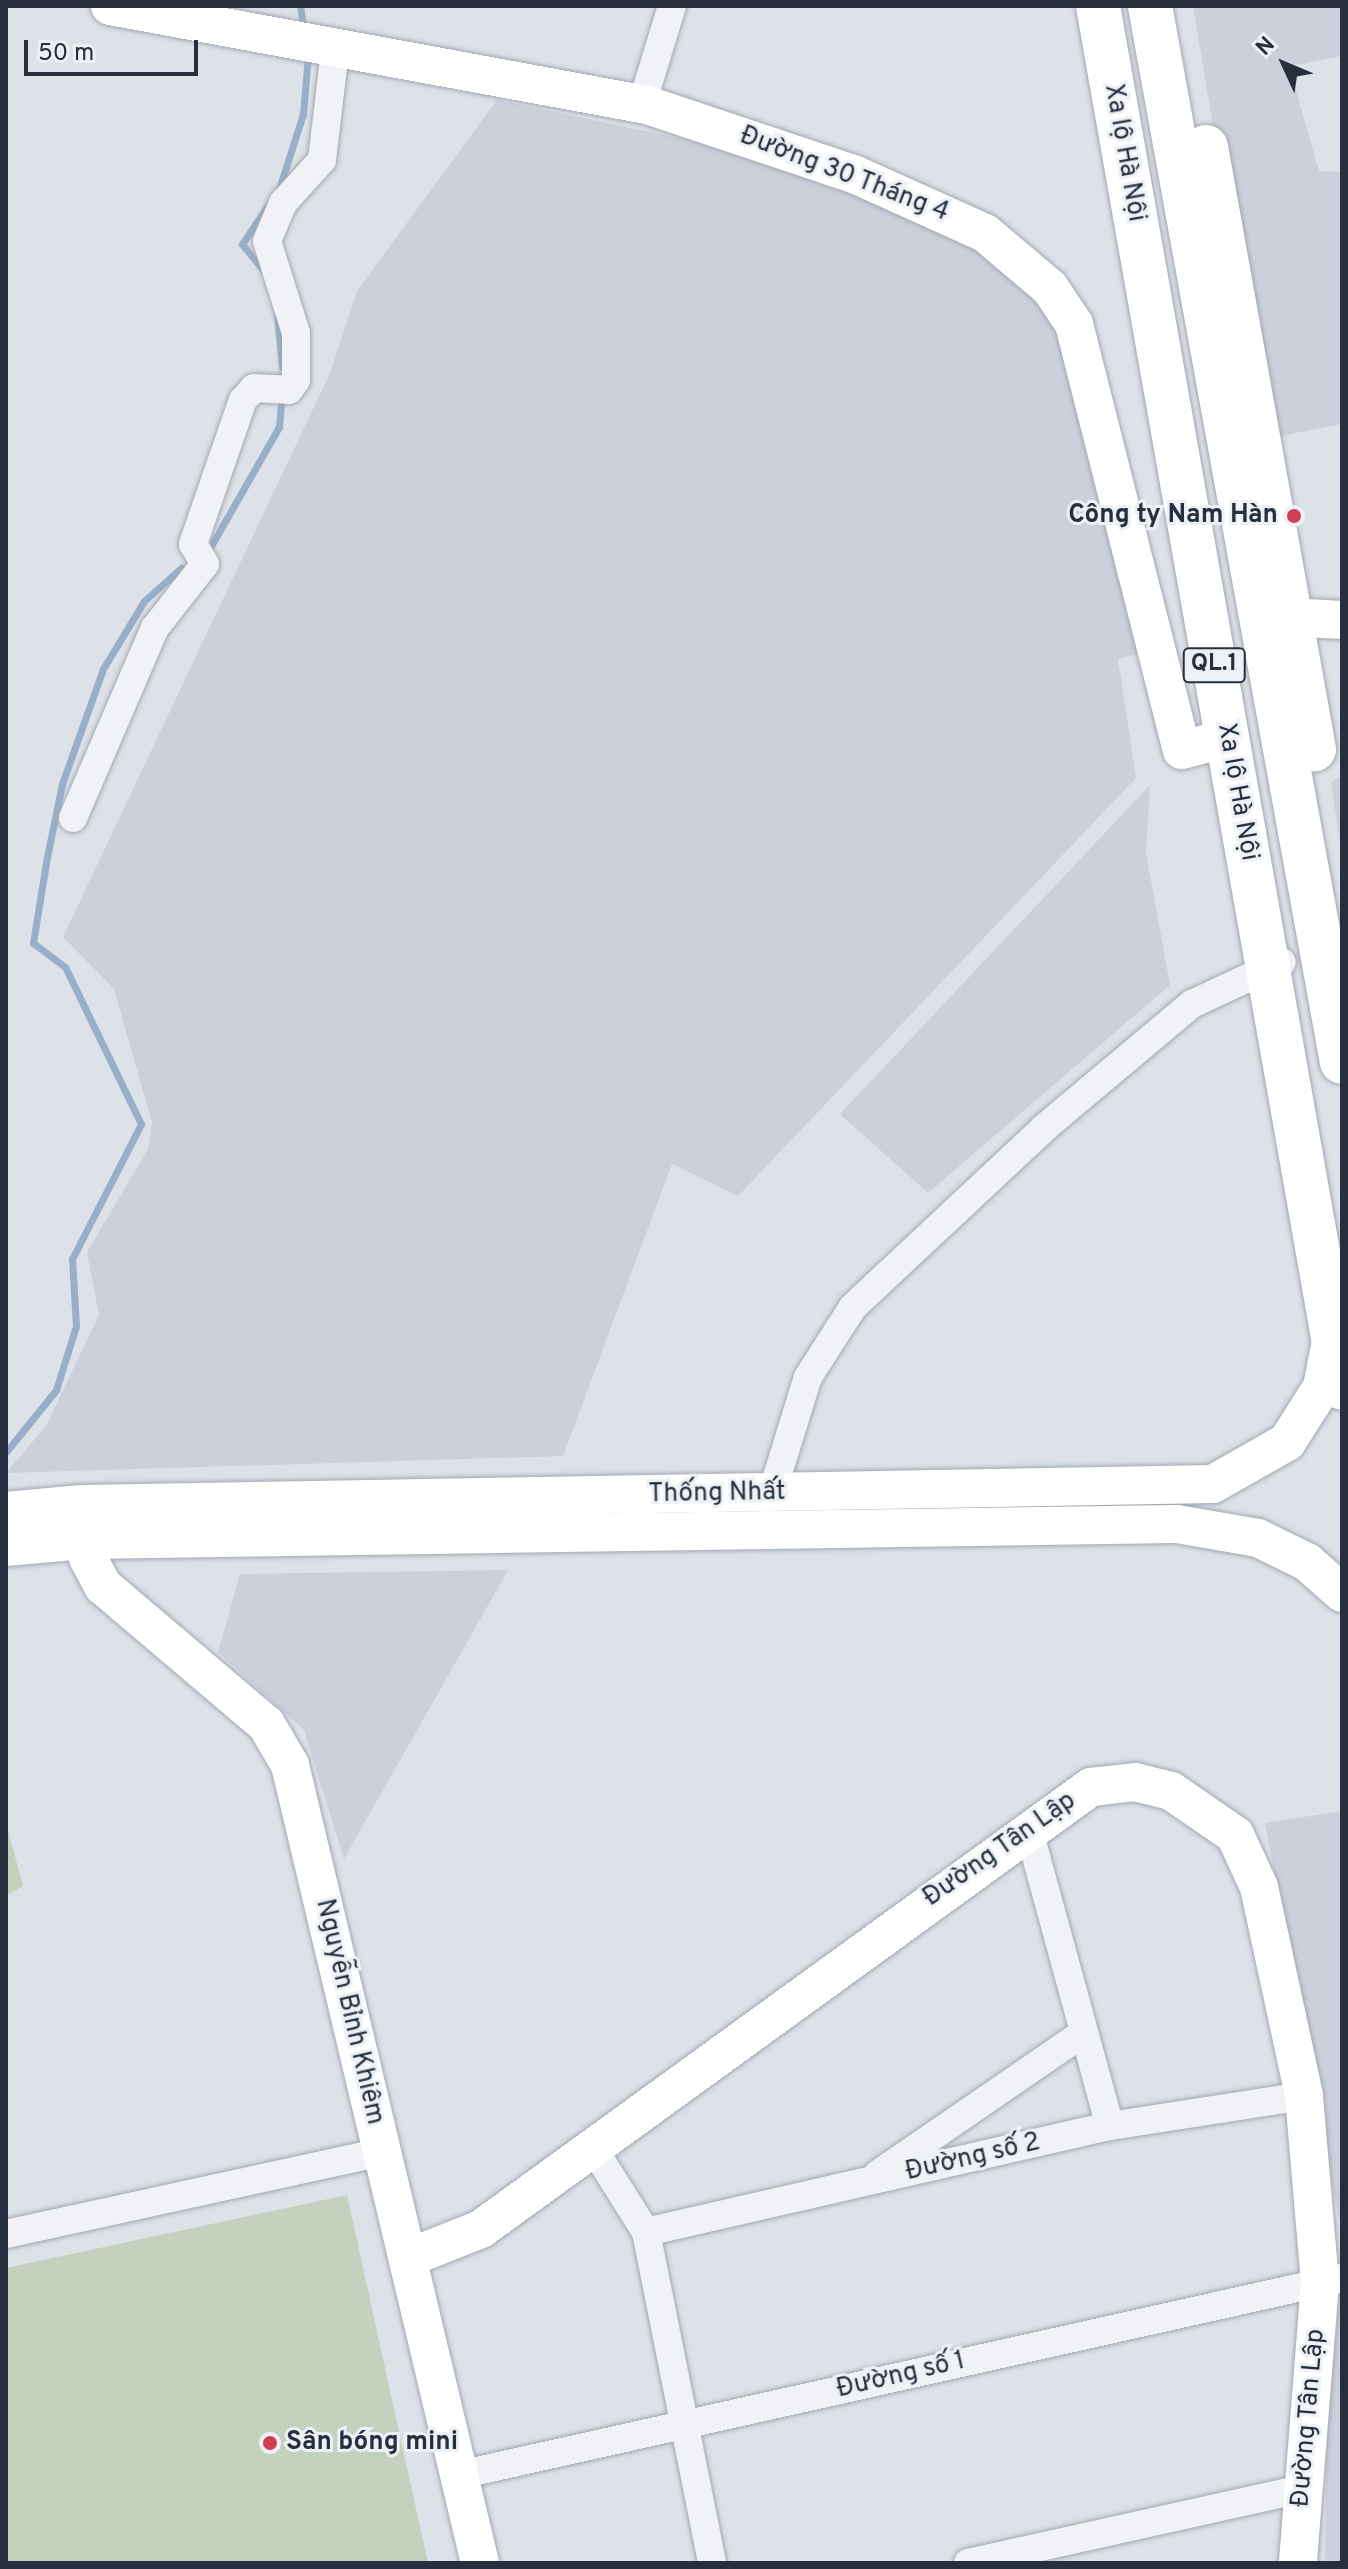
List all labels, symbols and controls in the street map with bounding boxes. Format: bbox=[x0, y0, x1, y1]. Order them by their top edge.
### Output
scale bar bbox=[28, 24, 202, 74]
north arrow bbox=[1244, 24, 1324, 104]
text: N bbox=[1251, 32, 1282, 62]
text: 50 m bbox=[38, 39, 94, 69]
street label: Xa lộ Hà Nội bbox=[1097, 82, 1151, 224]
street label: Đường 30 Tháng 4 bbox=[735, 121, 953, 229]
place label: Công ty Nam Hàn bbox=[1068, 500, 1278, 532]
marker: Công ty Nam Hàn bbox=[1285, 507, 1303, 525]
road number: QL.1 bbox=[1182, 645, 1246, 685]
street label: Xa lộ Hà Nội bbox=[1210, 721, 1264, 863]
street label: Thống Nhất bbox=[648, 1477, 786, 1511]
street label: Đường Tân Lập bbox=[917, 1786, 1083, 1914]
street label: Nguyễn Bỉnh Khiêm bbox=[308, 1896, 390, 2128]
street label: Đường số 2 bbox=[903, 2127, 1043, 2189]
street label: Đường Tân Lập bbox=[1286, 2327, 1332, 2509]
street label: Đường số 1 bbox=[834, 2346, 968, 2406]
place label: Sân bóng mini bbox=[286, 2427, 458, 2459]
marker: Sân bóng mini bbox=[261, 2434, 279, 2452]

